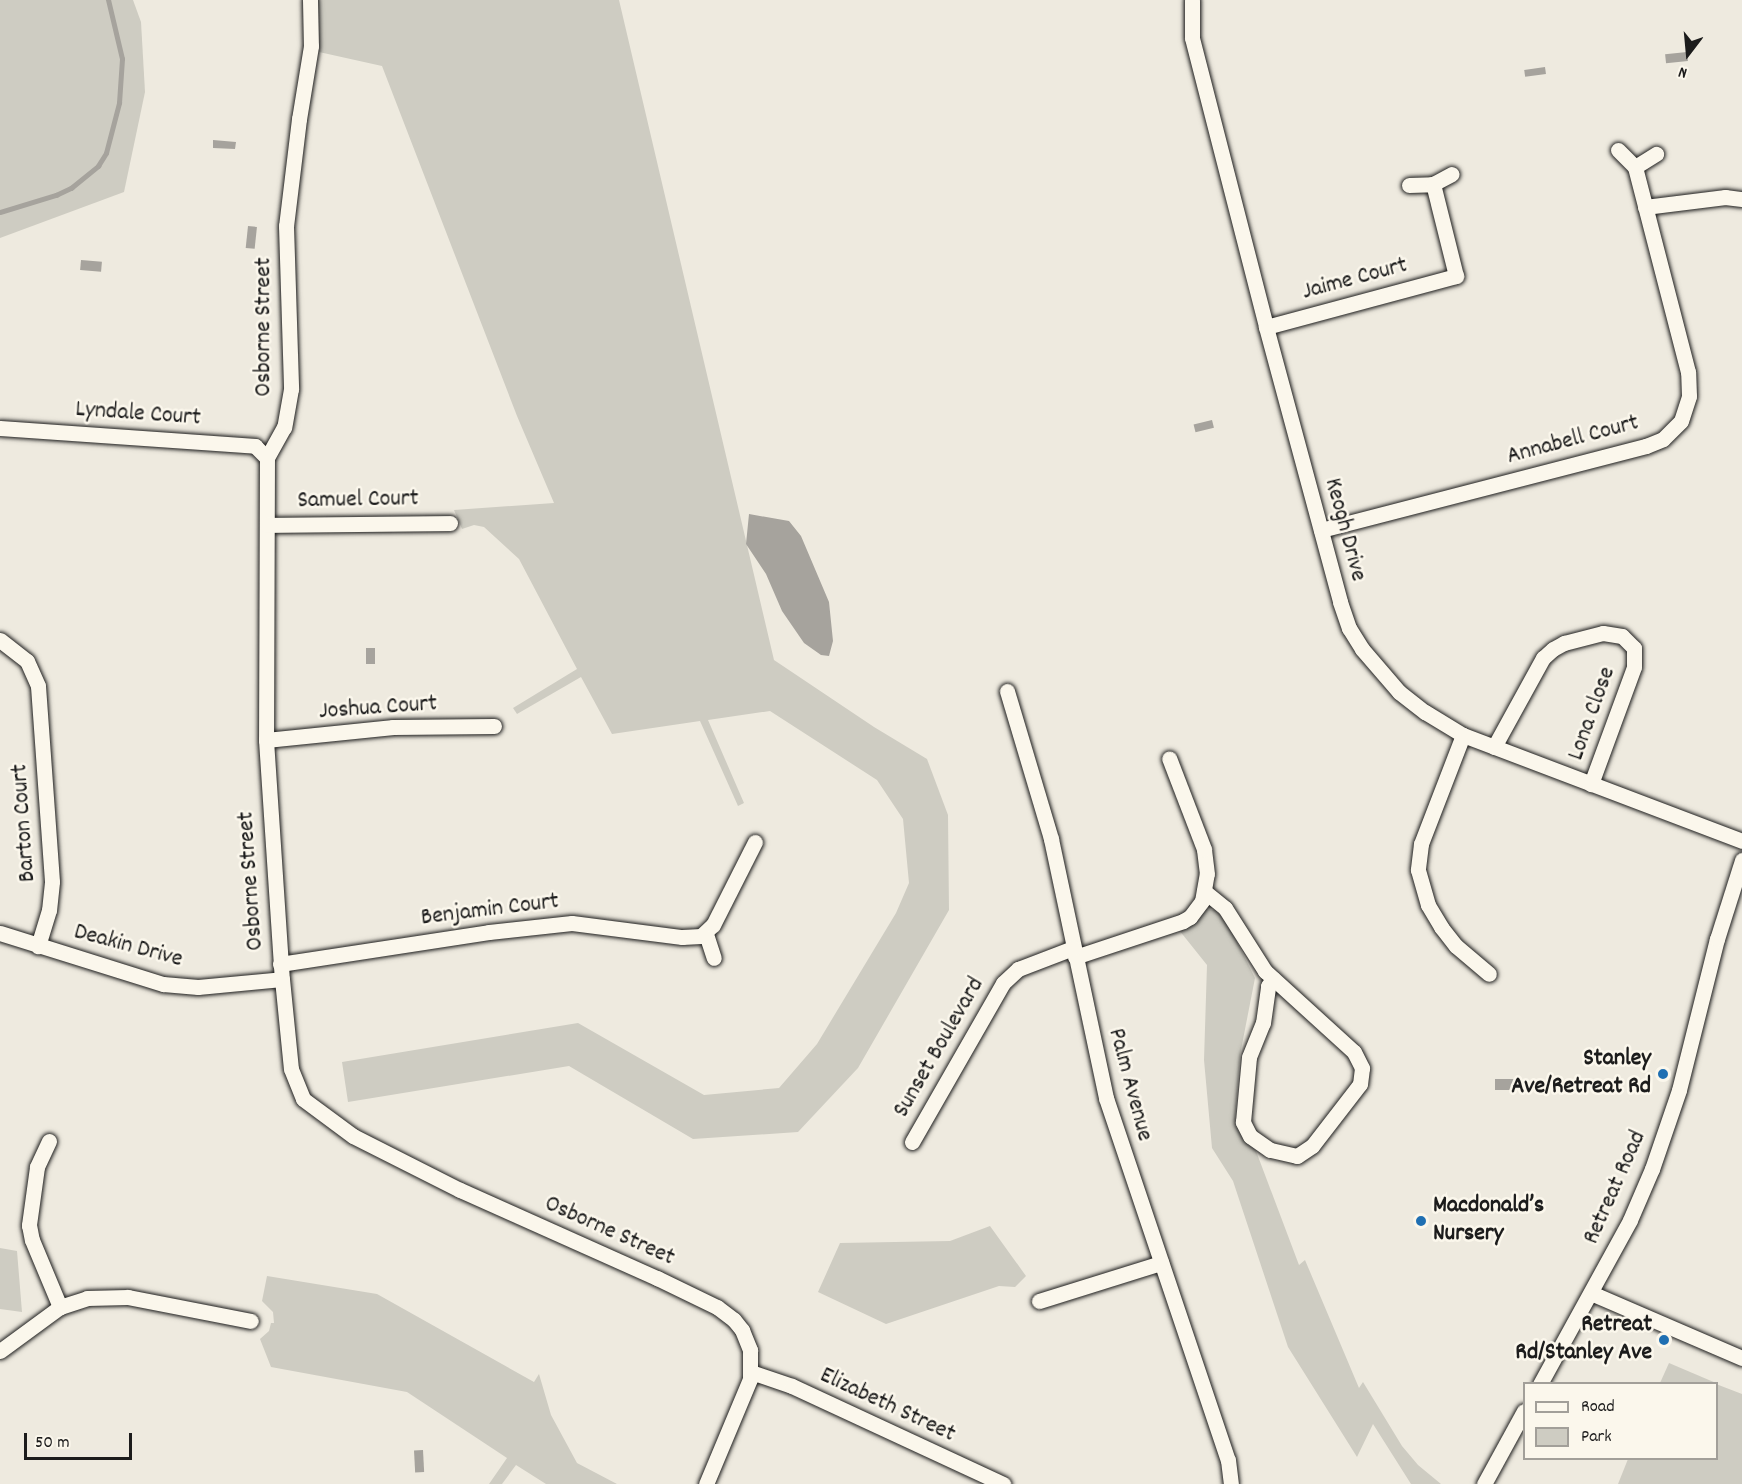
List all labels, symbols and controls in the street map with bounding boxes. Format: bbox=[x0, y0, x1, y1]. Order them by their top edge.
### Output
north arrow bbox=[1658, 24, 1718, 84]
text: N bbox=[1676, 60, 1690, 84]
street label: Jaime Court bbox=[1299, 252, 1411, 308]
street label: Osborne Street bbox=[251, 257, 279, 397]
street label: Lyndale Court bbox=[74, 396, 202, 434]
street label: Annabell Court bbox=[1504, 410, 1642, 472]
street label: Keogh Drive bbox=[1316, 475, 1372, 585]
street label: Samuel Court bbox=[297, 486, 419, 516]
street label: Lona Close bbox=[1563, 663, 1623, 765]
street label: Joshua Court bbox=[318, 691, 438, 727]
street label: Barton Court bbox=[7, 763, 43, 883]
street label: Osborne Street bbox=[233, 811, 271, 951]
street label: Benjamin Court bbox=[419, 888, 561, 934]
street label: Deakin Drive bbox=[71, 919, 185, 975]
street label: Sunset Boulevard bbox=[888, 973, 992, 1123]
street label: Palm Avenue bbox=[1100, 1025, 1158, 1145]
place label: Stanley Ave/Retreat Rd bbox=[1511, 1046, 1651, 1102]
marker: Stanley Ave/Retreat Rd bbox=[1656, 1067, 1670, 1081]
street label: Retreat Road bbox=[1578, 1127, 1654, 1249]
street label: Osborne Street bbox=[540, 1191, 678, 1273]
place label: Macdonald’s Nursery bbox=[1433, 1193, 1544, 1249]
marker: Macdonald’s Nursery bbox=[1414, 1214, 1428, 1228]
place label: Retreat Rd/Stanley Ave bbox=[1515, 1312, 1652, 1368]
marker: Retreat Rd/Stanley Ave bbox=[1657, 1333, 1671, 1347]
street label: Elizabeth Street bbox=[815, 1362, 959, 1450]
legend bbox=[1523, 1382, 1718, 1460]
text: Road bbox=[1581, 1395, 1615, 1420]
scale bar bbox=[27, 1421, 135, 1459]
text: Park bbox=[1581, 1425, 1612, 1450]
text: 50 m bbox=[35, 1431, 70, 1456]

